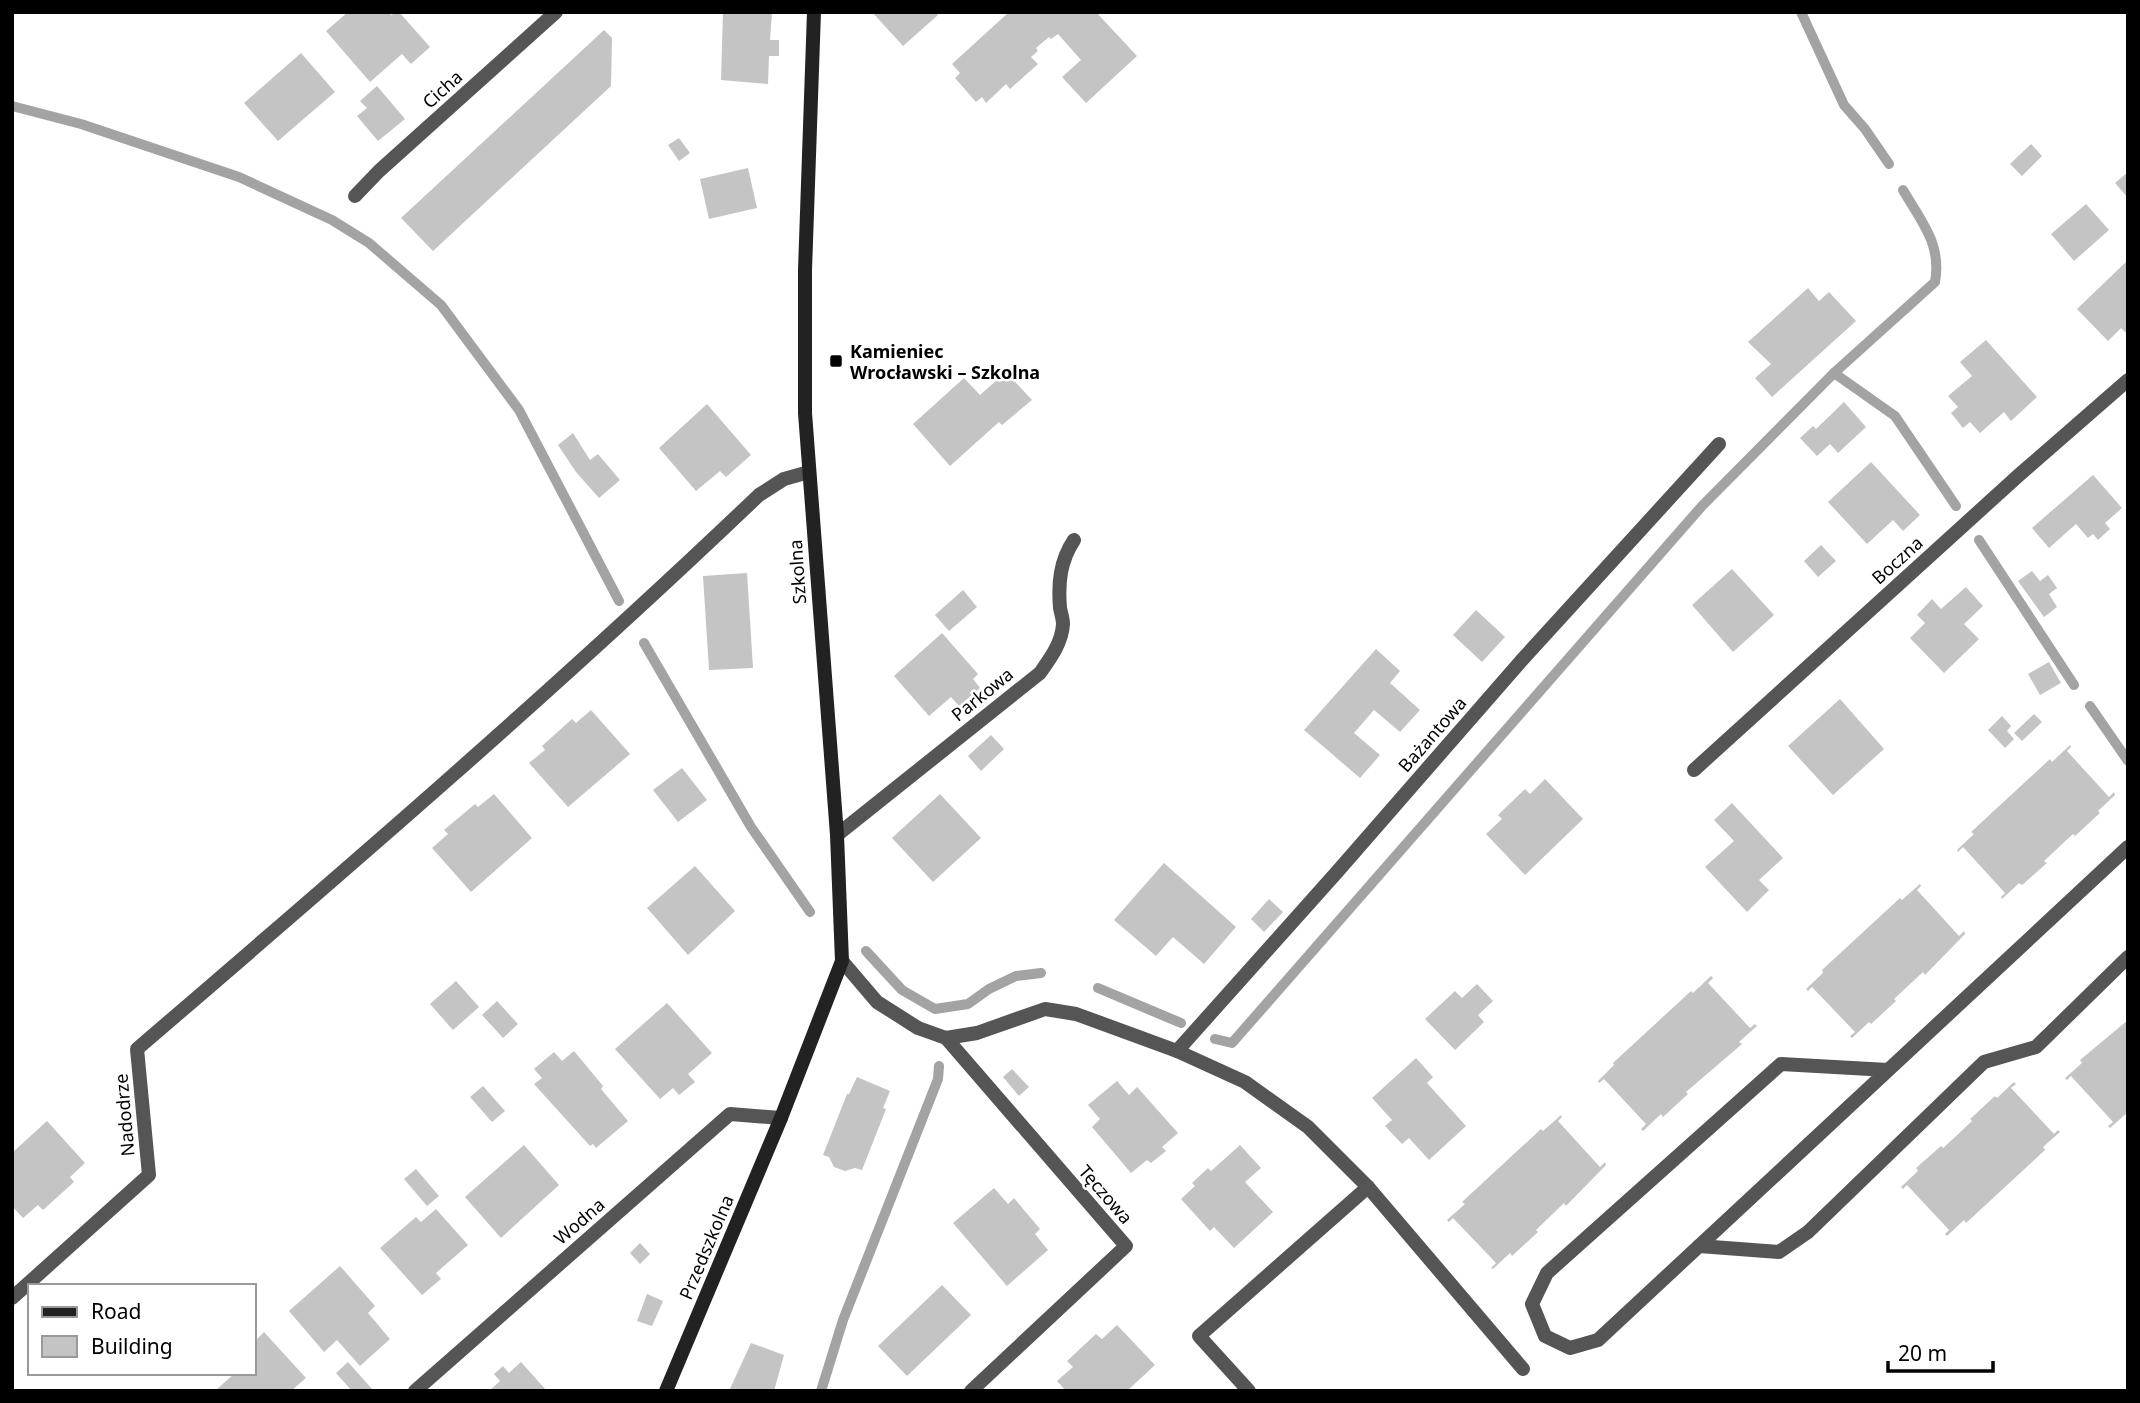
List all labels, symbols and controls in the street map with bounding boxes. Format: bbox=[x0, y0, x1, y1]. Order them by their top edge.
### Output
street label: Cicha bbox=[417, 65, 467, 113]
place label: Kamieniec Wrocławski – Szkolna bbox=[850, 339, 1040, 384]
marker: Kamieniec Wrocławski – Szkolna bbox=[828, 353, 844, 369]
street label: Boczna bbox=[1866, 531, 1928, 589]
street label: Szkolna bbox=[783, 539, 811, 605]
street label: Parkowa bbox=[946, 662, 1018, 726]
street label: Bażantowa bbox=[1393, 691, 1471, 777]
street label: Nadodrze bbox=[108, 1073, 140, 1157]
street label: Tęczowa bbox=[1074, 1159, 1138, 1229]
street label: Przedszkolna bbox=[673, 1191, 739, 1303]
street label: Wodna bbox=[549, 1192, 609, 1250]
legend bbox=[28, 1284, 256, 1375]
text: Road bbox=[91, 1297, 141, 1325]
scale bar bbox=[1888, 1330, 1993, 1374]
text: Building bbox=[91, 1332, 173, 1360]
text: 20 m bbox=[1898, 1339, 1947, 1367]

